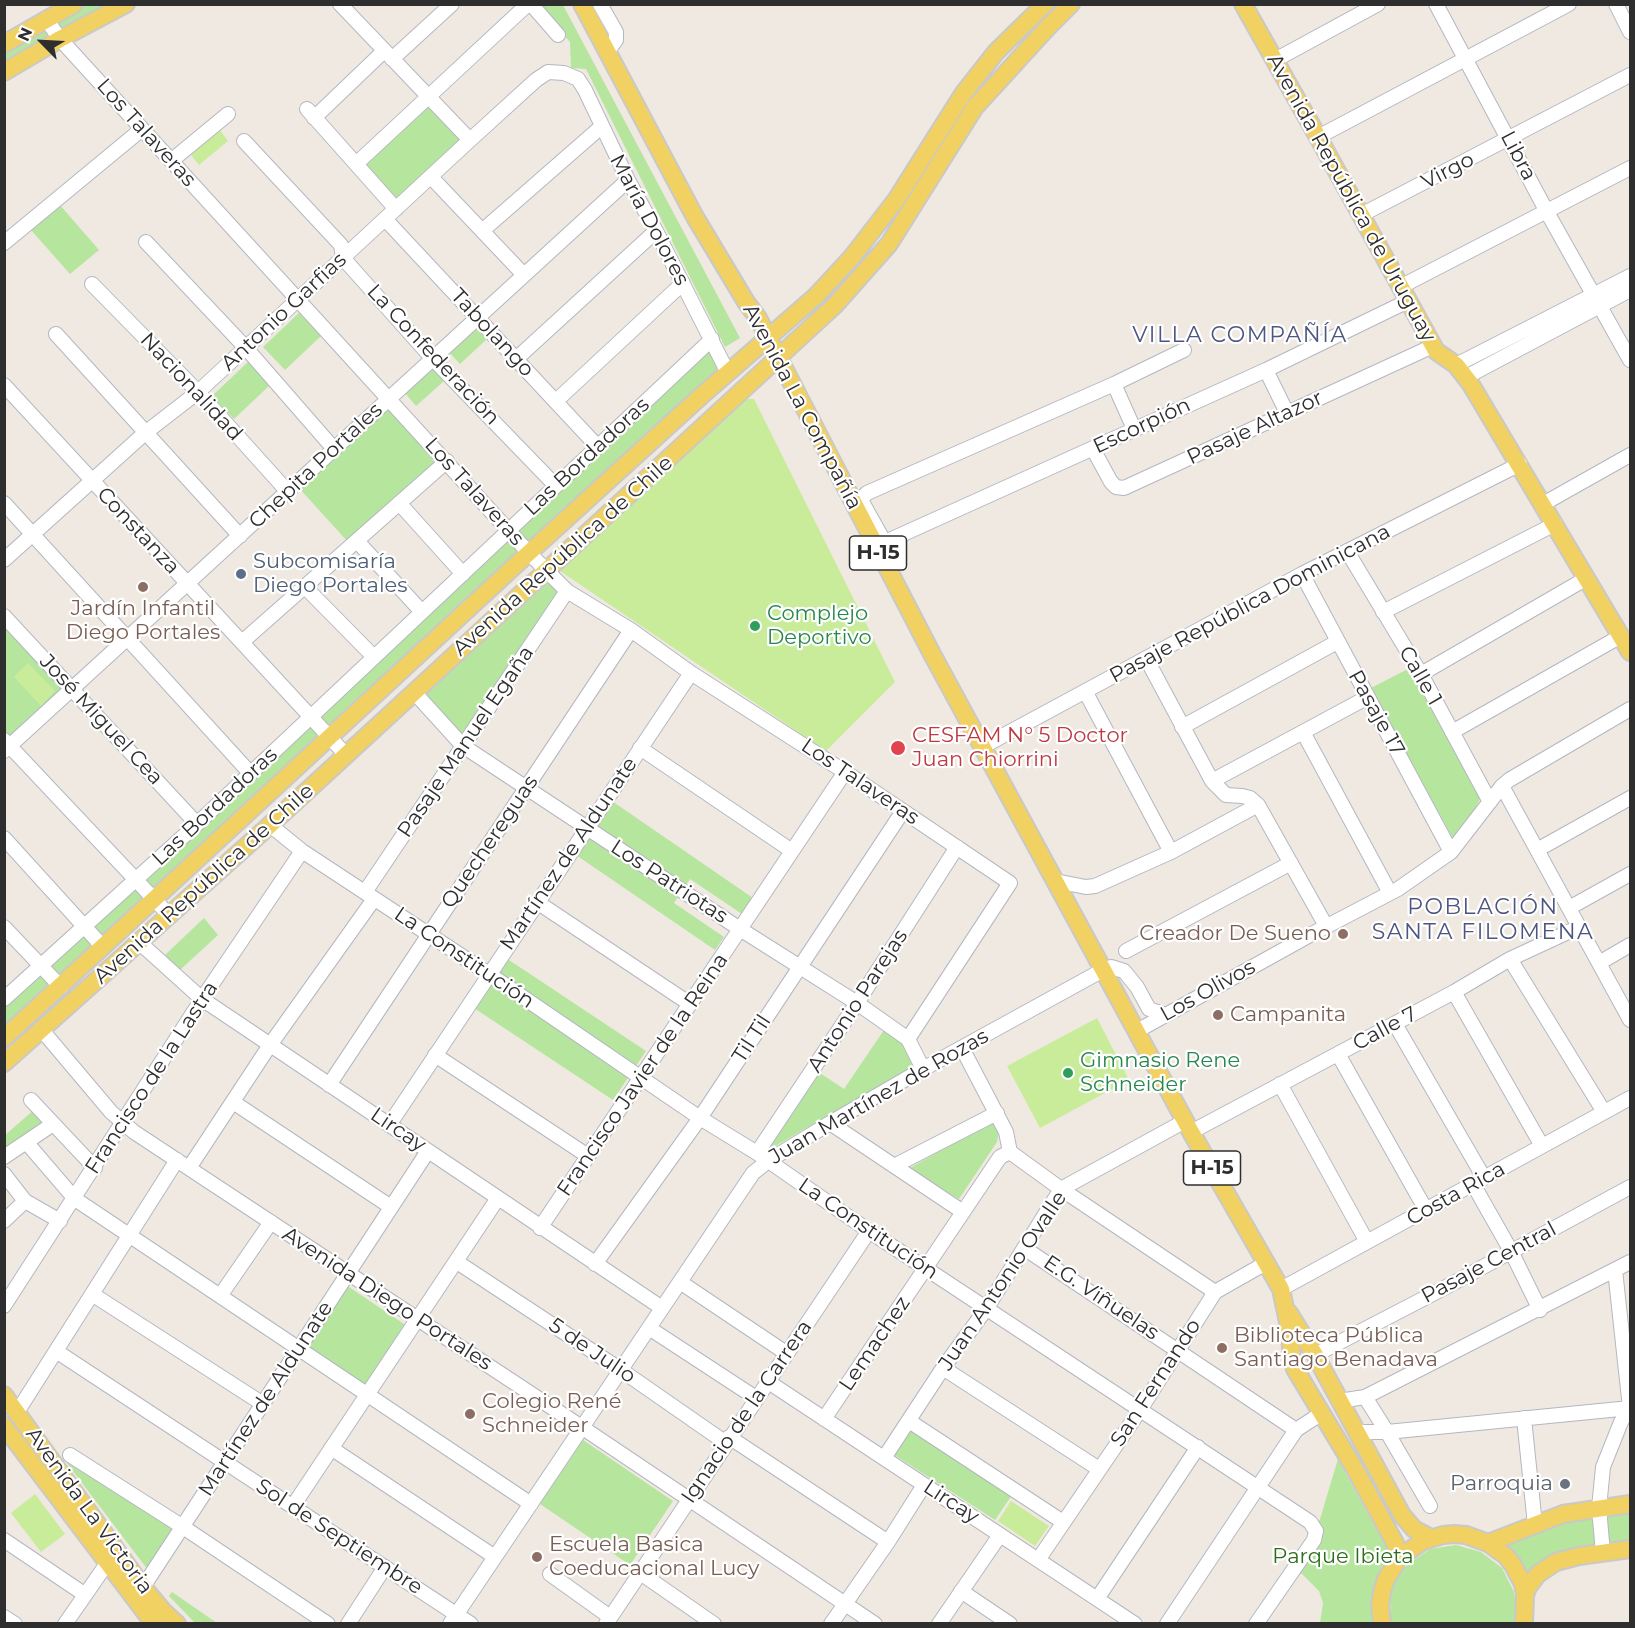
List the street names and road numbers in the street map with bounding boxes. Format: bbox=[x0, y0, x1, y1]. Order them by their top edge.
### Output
street label: Avenida República de Uruguay bbox=[1261, 50, 1441, 346]
street label: Los Talaveras bbox=[91, 74, 201, 192]
street label: Libra bbox=[1495, 127, 1541, 185]
street label: Virgo bbox=[1417, 147, 1479, 195]
street label: María Dolores bbox=[604, 150, 694, 290]
street label: Antonio Garfias bbox=[216, 248, 352, 376]
street label: La Confederación bbox=[361, 279, 505, 431]
street label: Tabolango bbox=[445, 284, 539, 382]
street label: Avenida La Compañía bbox=[737, 300, 867, 514]
street label: Nacionalidad bbox=[134, 328, 248, 446]
street label: Pasaje Altazor bbox=[1183, 386, 1327, 470]
street label: Las Bordadoras bbox=[519, 393, 655, 521]
street label: Escorpión bbox=[1089, 393, 1195, 459]
street label: Chepita Portales bbox=[244, 398, 388, 534]
street label: Los Talaveras bbox=[419, 433, 529, 551]
street label: Avenida República de Chile bbox=[448, 451, 678, 661]
street label: Constanza bbox=[91, 482, 185, 580]
street label: Pasaje República Dominicana bbox=[1105, 519, 1395, 689]
road number: H-15 bbox=[850, 536, 906, 570]
street label: Pasaje Manuel Egaña bbox=[392, 641, 540, 843]
street label: Calle 1 bbox=[1393, 642, 1447, 710]
street label: José Miguel Cea bbox=[34, 649, 168, 791]
street label: Pasaje 17 bbox=[1342, 666, 1410, 760]
street label: Los Talaveras bbox=[796, 733, 924, 831]
street label: Las Bordadoras bbox=[147, 743, 283, 871]
street label: Martínez de Aldunate bbox=[495, 753, 643, 955]
street label: Quechereguas bbox=[436, 771, 544, 913]
street label: Avenida República de Chile bbox=[89, 779, 319, 989]
street label: Los Patriotas bbox=[606, 835, 732, 929]
street label: La Constitución bbox=[389, 902, 539, 1014]
street label: Antonio Parejas bbox=[802, 925, 914, 1077]
street label: Francisco Javier de la Reina bbox=[552, 949, 734, 1201]
street label: Los Olivos bbox=[1156, 955, 1260, 1027]
street label: Francisco de la Lastra bbox=[80, 977, 224, 1179]
street label: Calle 7 bbox=[1349, 1002, 1421, 1056]
street label: Til Til bbox=[727, 1010, 777, 1068]
street label: Juan Martínez de Rozas bbox=[765, 1024, 993, 1170]
street label: Lircay bbox=[366, 1102, 430, 1158]
road number: H-15 bbox=[1184, 1151, 1240, 1185]
street label: Costa Rica bbox=[1402, 1157, 1510, 1231]
street label: La Constitución bbox=[793, 1173, 943, 1285]
street label: Juan Antonio Ovalle bbox=[934, 1187, 1072, 1375]
street label: Pasaje Central bbox=[1417, 1217, 1561, 1309]
street label: Avenida Diego Portales bbox=[278, 1222, 496, 1376]
street label: E.G. Viñuelas bbox=[1038, 1250, 1164, 1346]
street label: Lemachez bbox=[834, 1292, 916, 1396]
street label: Martínez de Aldunate bbox=[194, 1297, 338, 1501]
street label: 5 de Julio bbox=[544, 1313, 640, 1389]
street label: San Fernando bbox=[1105, 1314, 1207, 1452]
street label: Ignacio de la Carrera bbox=[676, 1316, 818, 1508]
street label: Avenida La Victoria bbox=[20, 1423, 158, 1599]
street label: Sol de Septiembre bbox=[251, 1474, 427, 1600]
street label: Lircay bbox=[918, 1475, 984, 1529]

